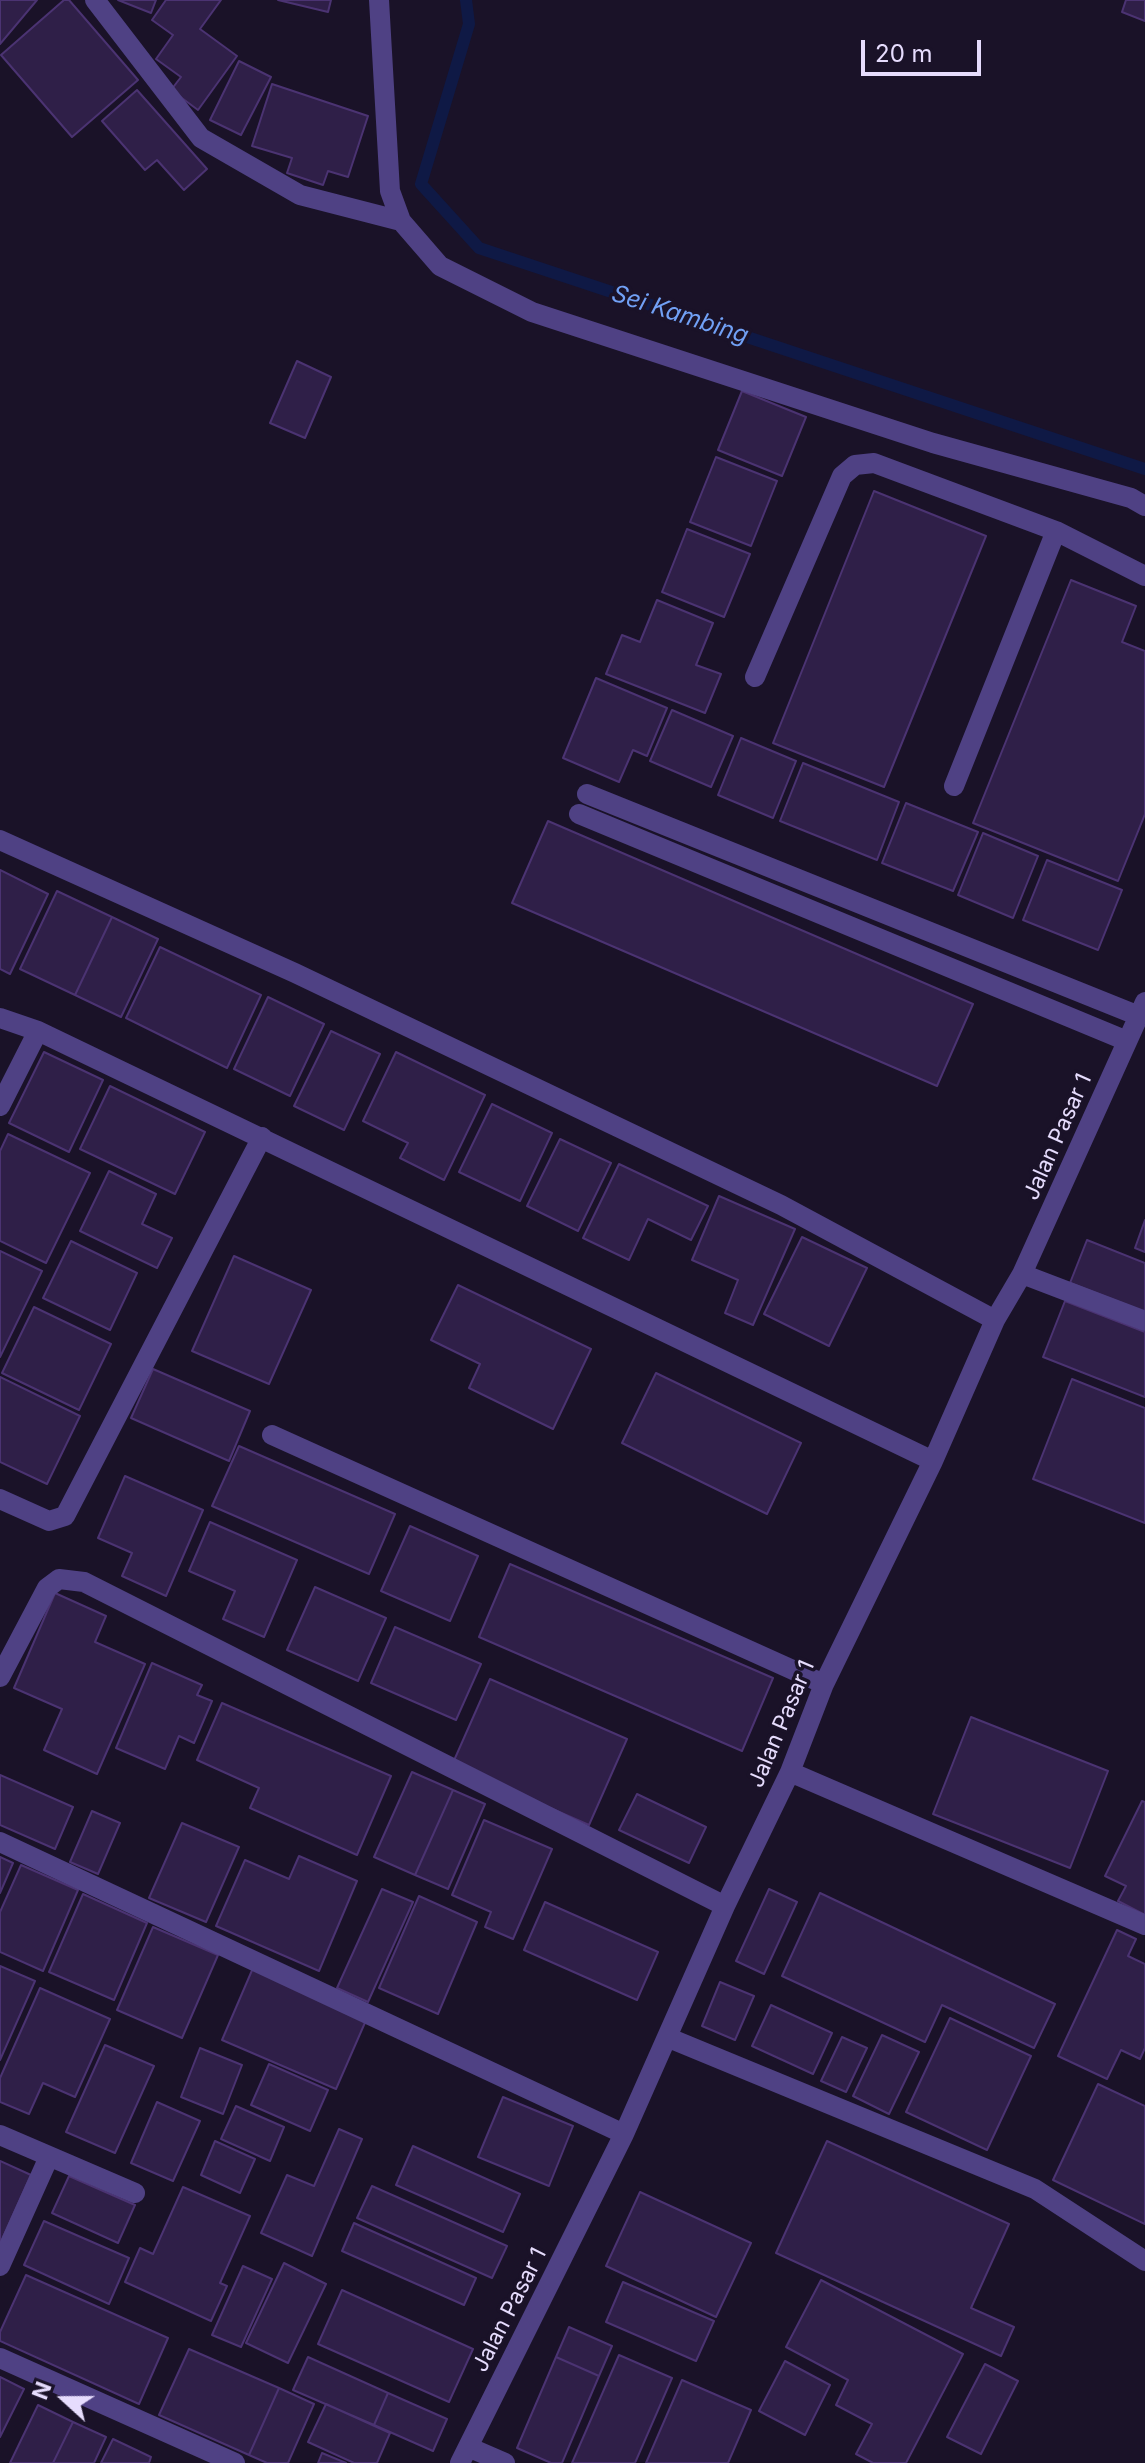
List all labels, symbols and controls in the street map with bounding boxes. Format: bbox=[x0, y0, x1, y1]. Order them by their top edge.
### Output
scale bar bbox=[865, 24, 985, 74]
text: 20 m bbox=[875, 39, 933, 68]
water label: Sei Kambing bbox=[608, 279, 752, 351]
street label: Jalan Pasar 1 bbox=[1018, 1070, 1098, 1204]
street label: Jalan Pasar 1 bbox=[743, 1656, 821, 1792]
street label: Jalan Pasar 1 bbox=[467, 2244, 553, 2376]
north arrow bbox=[24, 2359, 104, 2439]
text: N bbox=[26, 2378, 57, 2403]

